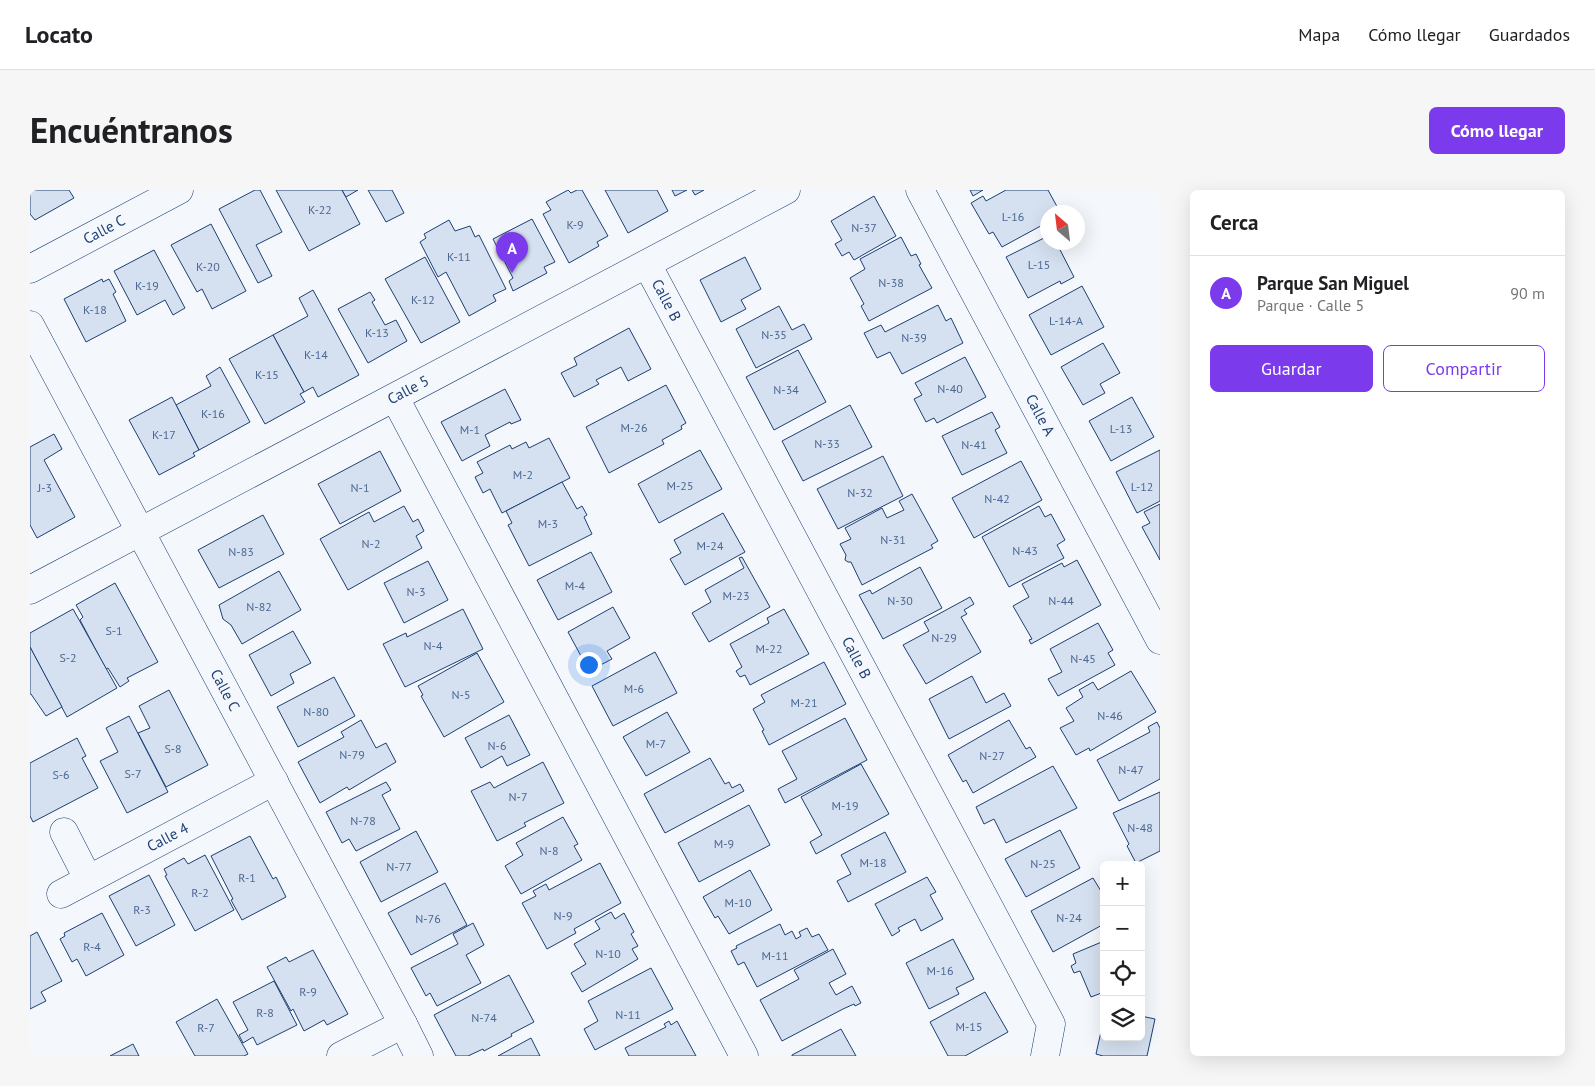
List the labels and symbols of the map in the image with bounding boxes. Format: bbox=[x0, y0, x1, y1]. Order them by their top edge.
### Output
house number: K-22 bbox=[308, 202, 332, 217]
north arrow bbox=[1040, 205, 1085, 250]
house number: L-16 bbox=[1002, 209, 1024, 224]
street label: Calle C bbox=[80, 210, 128, 248]
house number: K-9 bbox=[566, 217, 584, 232]
house number: N-37 bbox=[851, 220, 877, 235]
pin: A bbox=[496, 232, 528, 273]
house number: K-11 bbox=[447, 249, 471, 264]
house number: L-15 bbox=[1028, 257, 1050, 272]
house number: K-20 bbox=[196, 259, 220, 274]
house number: N-38 bbox=[878, 275, 904, 290]
street label: Calle B bbox=[648, 276, 686, 324]
house number: K-19 bbox=[135, 278, 159, 293]
house number: K-12 bbox=[411, 292, 435, 307]
house number: K-18 bbox=[83, 302, 107, 317]
house number: L-14-A bbox=[1049, 313, 1083, 328]
house number: K-13 bbox=[365, 325, 389, 340]
house number: N-35 bbox=[761, 327, 787, 342]
house number: N-39 bbox=[901, 330, 927, 345]
house number: K-14 bbox=[304, 347, 328, 362]
house number: K-15 bbox=[255, 367, 279, 382]
street label: Calle 5 bbox=[384, 371, 432, 408]
house number: N-40 bbox=[937, 381, 963, 396]
house number: N-34 bbox=[773, 382, 799, 397]
street label: Calle A bbox=[1022, 391, 1059, 439]
house number: K-16 bbox=[201, 406, 225, 421]
house number: M-26 bbox=[621, 420, 647, 435]
house number: L-13 bbox=[1110, 421, 1132, 436]
house number: M-1 bbox=[460, 422, 480, 437]
house number: K-17 bbox=[152, 427, 176, 442]
house number: N-33 bbox=[814, 436, 840, 451]
house number: N-41 bbox=[961, 437, 987, 452]
house number: M-2 bbox=[513, 467, 533, 482]
house number: M-25 bbox=[667, 478, 693, 493]
house number: L-12 bbox=[1131, 479, 1153, 494]
house number: J-3 bbox=[37, 480, 52, 495]
house number: N-1 bbox=[351, 480, 369, 495]
house number: N-32 bbox=[847, 485, 873, 500]
house number: N-42 bbox=[984, 491, 1010, 506]
house number: M-3 bbox=[538, 516, 558, 531]
house number: N-31 bbox=[880, 532, 906, 547]
house number: N-2 bbox=[362, 536, 380, 551]
house number: M-24 bbox=[697, 538, 724, 553]
house number: N-43 bbox=[1012, 543, 1038, 558]
house number: N-83 bbox=[228, 544, 254, 559]
house number: M-4 bbox=[565, 578, 586, 593]
house number: N-3 bbox=[407, 584, 425, 599]
house number: M-23 bbox=[723, 588, 749, 603]
house number: N-30 bbox=[887, 593, 913, 608]
house number: N-44 bbox=[1048, 593, 1074, 608]
house number: N-82 bbox=[246, 599, 272, 614]
house number: S-1 bbox=[105, 623, 123, 638]
house number: N-29 bbox=[931, 630, 957, 645]
street label: Calle B bbox=[838, 633, 876, 682]
house number: N-4 bbox=[424, 638, 443, 653]
house number: M-22 bbox=[756, 641, 782, 656]
house number: S-2 bbox=[59, 650, 77, 665]
house number: N-45 bbox=[1070, 651, 1096, 666]
your location bbox=[576, 652, 602, 678]
street label: Calle C bbox=[206, 666, 244, 714]
house number: M-6 bbox=[624, 681, 644, 696]
house number: N-5 bbox=[452, 687, 470, 702]
house number: M-21 bbox=[791, 695, 817, 710]
house number: N-80 bbox=[303, 704, 329, 719]
house number: N-46 bbox=[1097, 708, 1123, 723]
house number: M-7 bbox=[646, 736, 666, 751]
house number: N-6 bbox=[488, 738, 506, 753]
house number: S-8 bbox=[164, 741, 182, 756]
house number: N-79 bbox=[339, 747, 365, 762]
house number: N-27 bbox=[979, 748, 1005, 763]
house number: N-47 bbox=[1118, 762, 1144, 777]
house number: S-7 bbox=[124, 766, 142, 781]
house number: S-6 bbox=[52, 767, 70, 782]
house number: N-7 bbox=[509, 789, 527, 804]
house number: M-19 bbox=[832, 798, 858, 813]
house number: N-78 bbox=[350, 813, 376, 828]
street label: Calle 4 bbox=[144, 818, 192, 856]
house number: N-48 bbox=[1127, 820, 1153, 835]
house number: M-9 bbox=[714, 836, 734, 851]
house number: N-8 bbox=[540, 843, 558, 858]
house number: M-18 bbox=[860, 855, 886, 870]
house number: N-25 bbox=[1030, 856, 1056, 871]
house number: N-77 bbox=[386, 859, 412, 874]
house number: R-1 bbox=[238, 870, 256, 885]
house number: R-2 bbox=[191, 885, 209, 900]
house number: M-10 bbox=[725, 895, 752, 910]
house number: R-3 bbox=[133, 902, 151, 917]
house number: N-9 bbox=[554, 908, 572, 923]
house number: N-24 bbox=[1056, 910, 1082, 925]
house number: N-76 bbox=[415, 911, 441, 926]
house number: R-4 bbox=[83, 939, 101, 954]
house number: N-10 bbox=[595, 946, 621, 961]
house number: M-11 bbox=[762, 948, 788, 963]
house number: M-16 bbox=[927, 963, 953, 978]
house number: R-9 bbox=[299, 984, 317, 999]
house number: R-8 bbox=[256, 1005, 274, 1020]
house number: N-11 bbox=[615, 1007, 641, 1022]
house number: N-74 bbox=[471, 1010, 497, 1025]
house number: M-15 bbox=[956, 1019, 982, 1034]
house number: R-7 bbox=[197, 1020, 215, 1035]

